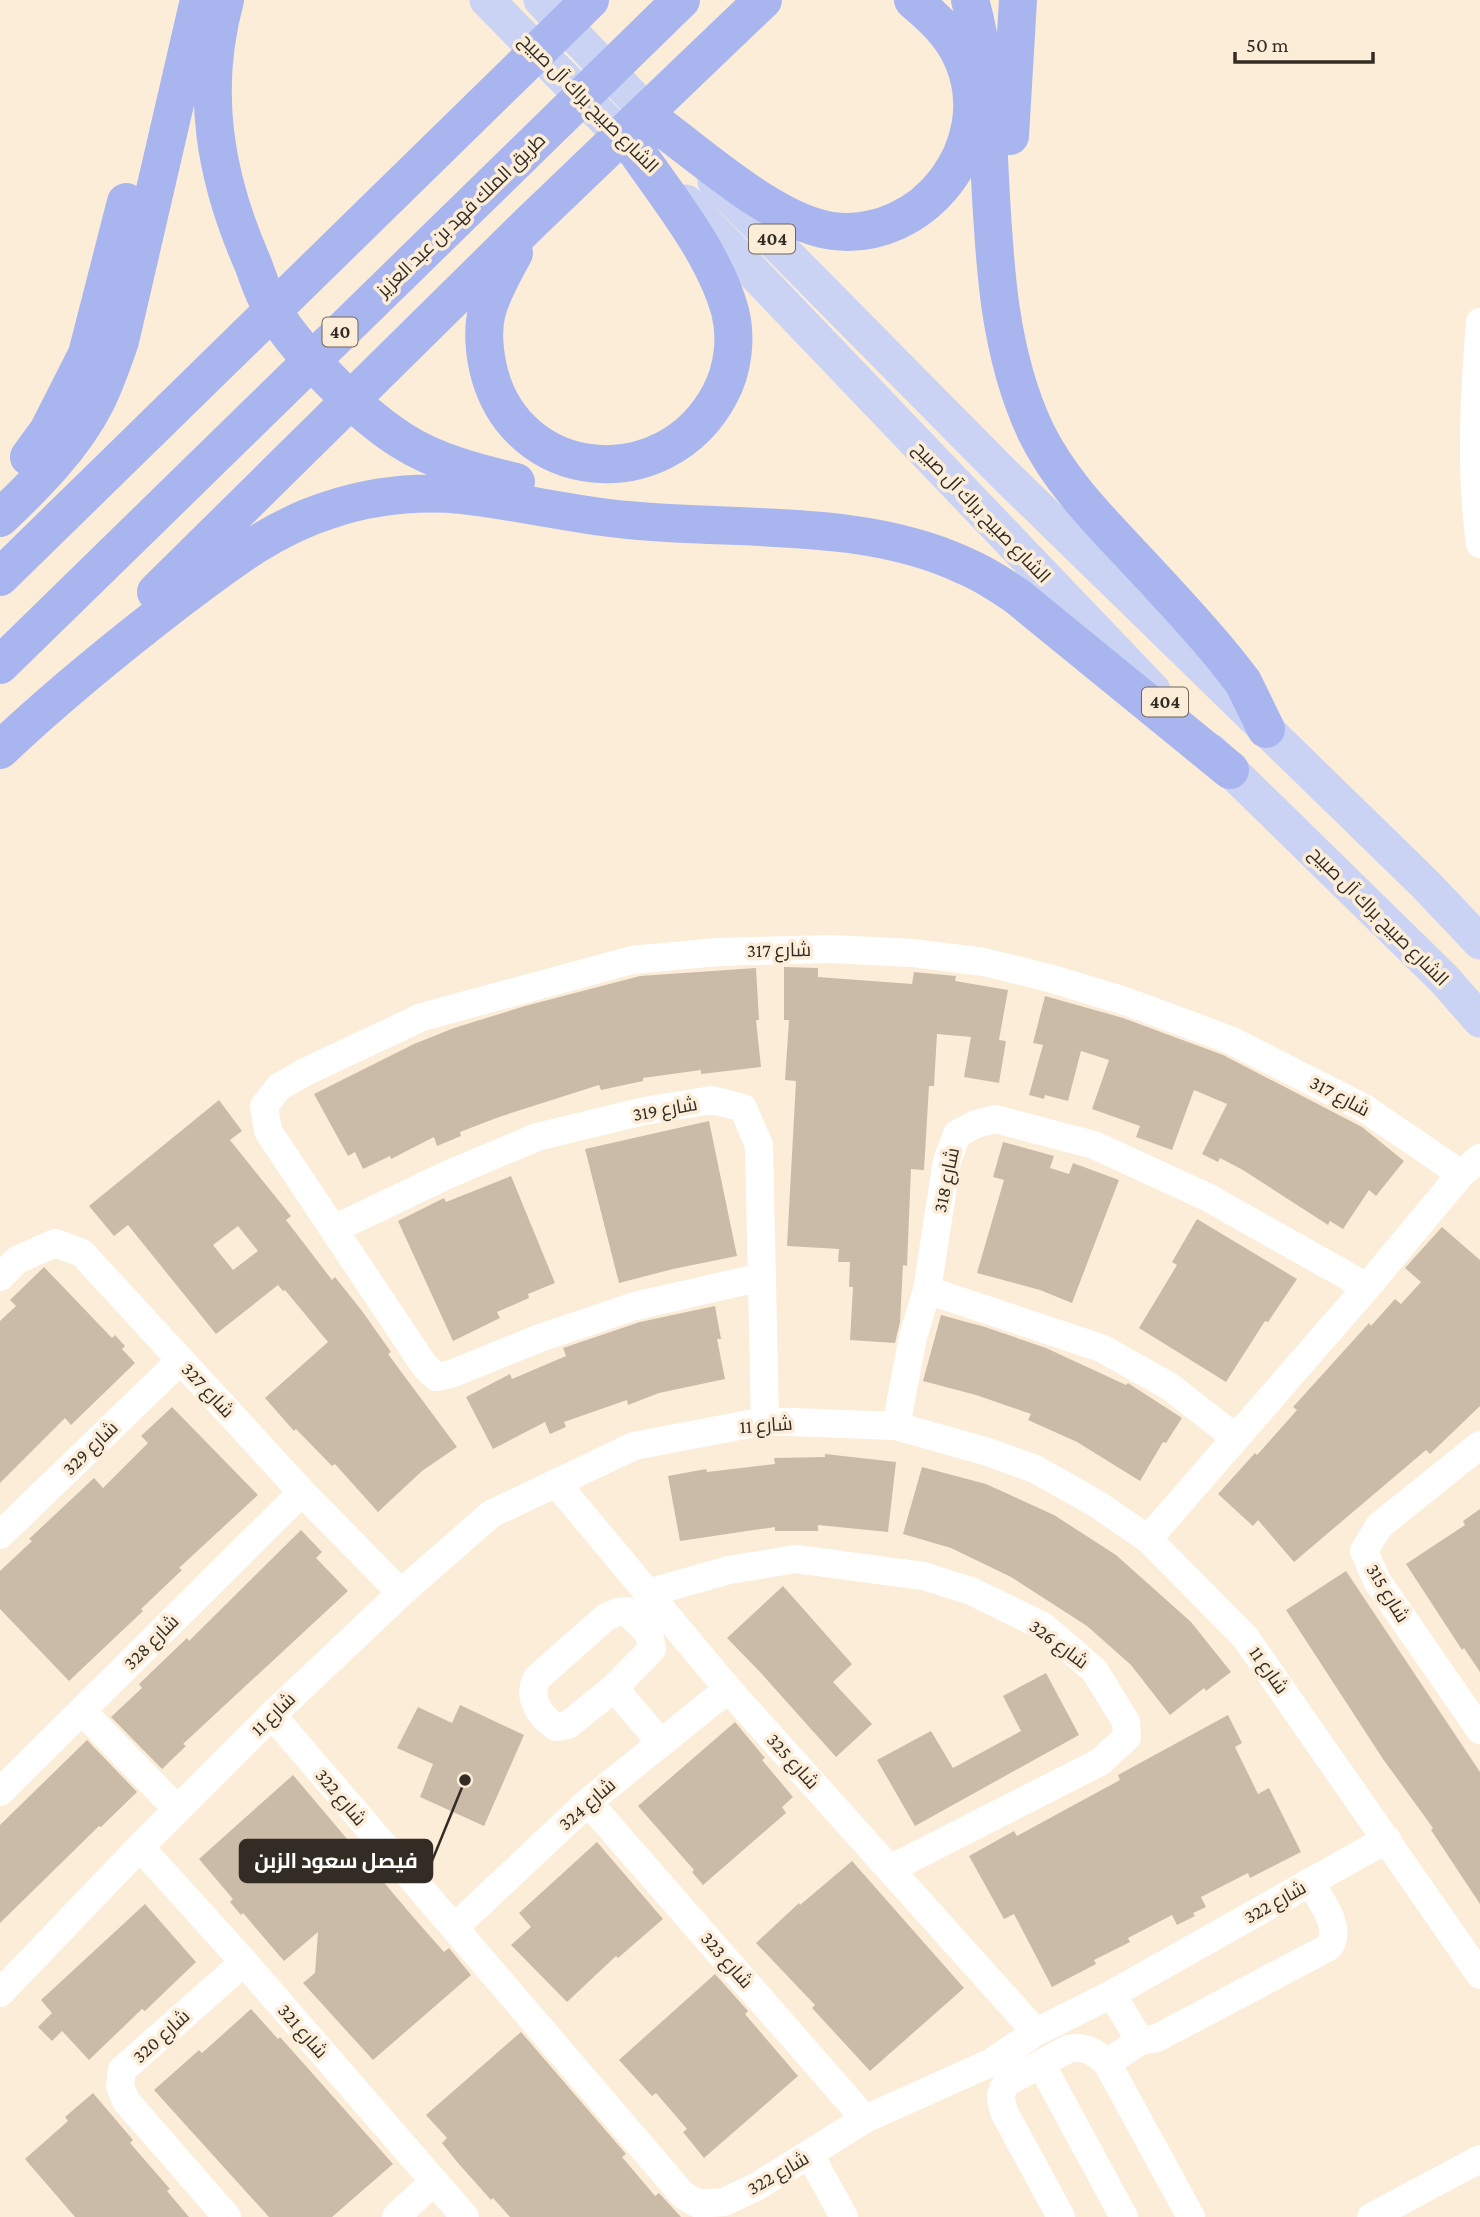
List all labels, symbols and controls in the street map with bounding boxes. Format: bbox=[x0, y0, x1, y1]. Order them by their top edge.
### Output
scale bar bbox=[1235, 21, 1373, 65]
street label: الشارع صبيح براك آل صبيح bbox=[513, 29, 663, 179]
text: 50 m bbox=[1246, 33, 1289, 57]
street label: طريق الملك فهد بن عبد العزيز bbox=[372, 129, 551, 303]
road number: 404 bbox=[749, 225, 795, 254]
road number: 40 bbox=[322, 318, 358, 346]
street label: الشارع صبيح براك آل صبيح bbox=[907, 437, 1055, 589]
road number: 404 bbox=[1142, 688, 1188, 716]
street label: الشارع صبيح براك آل صبيح bbox=[1303, 842, 1453, 992]
street label: شارع 317 bbox=[747, 939, 811, 964]
street label: شارع 317 bbox=[1305, 1072, 1373, 1123]
street label: شارع 319 bbox=[631, 1093, 700, 1128]
street label: شارع 318 bbox=[929, 1146, 966, 1215]
street label: شارع 327 bbox=[175, 1358, 238, 1424]
street label: شارع 11 bbox=[739, 1413, 793, 1440]
street label: شارع 329 bbox=[58, 1417, 124, 1481]
street label: شارع 315 bbox=[1360, 1560, 1414, 1628]
street label: شارع 328 bbox=[119, 1610, 185, 1676]
street label: شارع 326 bbox=[1024, 1615, 1092, 1675]
street label: شارع 11 bbox=[1243, 1642, 1293, 1699]
street label: شارع 11 bbox=[247, 1688, 301, 1742]
street label: شارع 325 bbox=[760, 1729, 823, 1795]
street label: شارع 322 bbox=[309, 1764, 371, 1831]
street label: شارع 324 bbox=[554, 1774, 622, 1837]
callout: فيصل سعود الزبن bbox=[240, 1840, 432, 1882]
text: فيصل سعود الزبن bbox=[254, 1849, 418, 1874]
street label: شارع 322 bbox=[1240, 1876, 1311, 1930]
street label: شارع 323 bbox=[695, 1928, 757, 1994]
street label: شارع 321 bbox=[272, 2000, 332, 2064]
street label: شارع 320 bbox=[128, 2005, 196, 2069]
street label: شارع 322 bbox=[744, 2147, 814, 2202]

